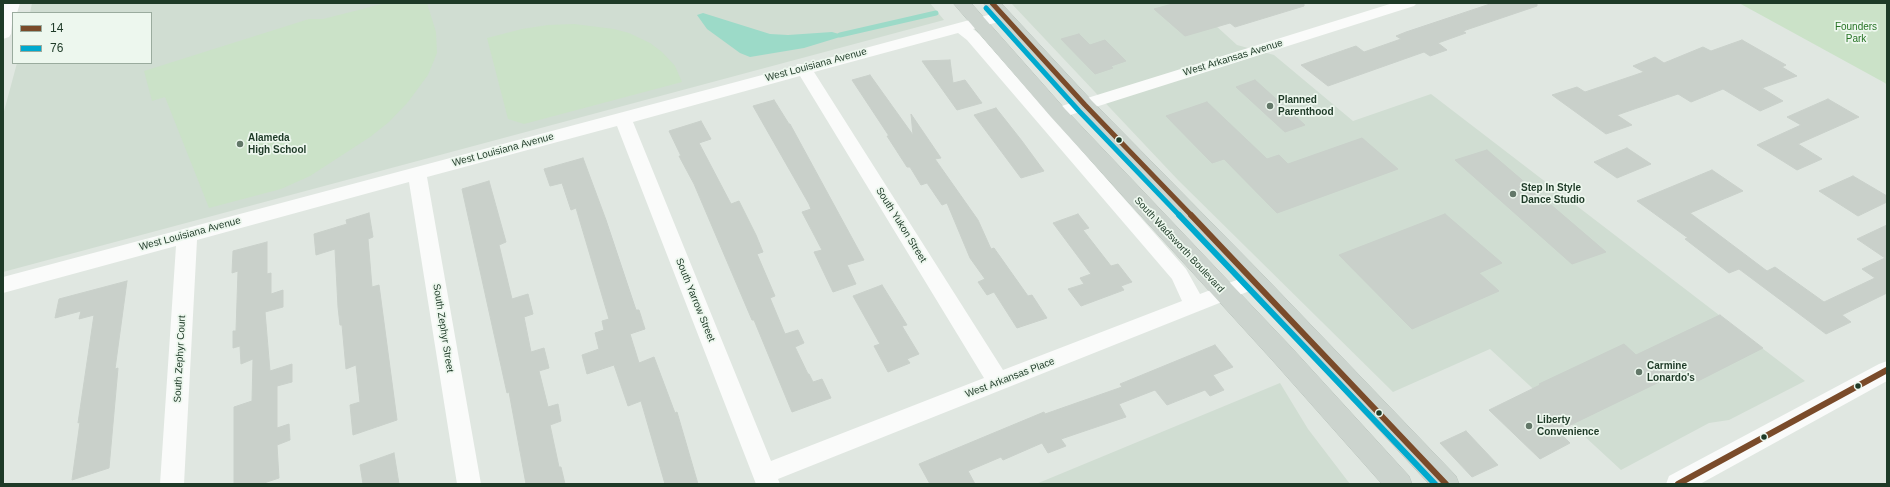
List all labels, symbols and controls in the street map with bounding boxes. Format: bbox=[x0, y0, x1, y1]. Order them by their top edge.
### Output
legend bbox=[12, 12, 152, 64]
text: 14 bbox=[50, 21, 63, 35]
park label: Founders Park bbox=[1835, 21, 1877, 44]
street label: West Arkansas Avenue bbox=[1182, 37, 1284, 79]
text: 76 bbox=[50, 41, 63, 55]
street label: West Louisiana Avenue bbox=[764, 46, 868, 84]
place label: Planned Parenthood bbox=[1278, 94, 1334, 118]
marker: Planned Parenthood bbox=[1265, 101, 1275, 111]
street label: West Louisiana Avenue bbox=[451, 131, 555, 169]
place label: Alameda High School bbox=[248, 132, 306, 156]
unlabelled marker bbox=[1114, 135, 1124, 145]
marker: Alameda High School bbox=[235, 139, 245, 149]
place label: Step In Style Dance Studio bbox=[1521, 182, 1585, 206]
street label: South Yukon Street bbox=[873, 185, 929, 265]
marker: Step In Style Dance Studio bbox=[1508, 189, 1518, 199]
street label: South Wadsworth Boulevard bbox=[1132, 195, 1226, 295]
street label: West Louisiana Avenue bbox=[138, 215, 242, 253]
street label: South Yarrow Street bbox=[673, 256, 717, 344]
street label: South Zephyr Street bbox=[430, 283, 456, 373]
street label: South Zephyr Court bbox=[172, 315, 188, 403]
street label: West Arkansas Place bbox=[964, 355, 1056, 401]
place label: Carmine Lonardo's bbox=[1647, 360, 1695, 384]
marker: Carmine Lonardo's bbox=[1634, 367, 1644, 377]
unlabelled marker bbox=[1853, 381, 1863, 391]
unlabelled marker bbox=[1374, 408, 1384, 418]
place label: Liberty Convenience bbox=[1537, 414, 1599, 438]
marker: Liberty Convenience bbox=[1524, 421, 1534, 431]
unlabelled marker bbox=[1759, 432, 1769, 442]

